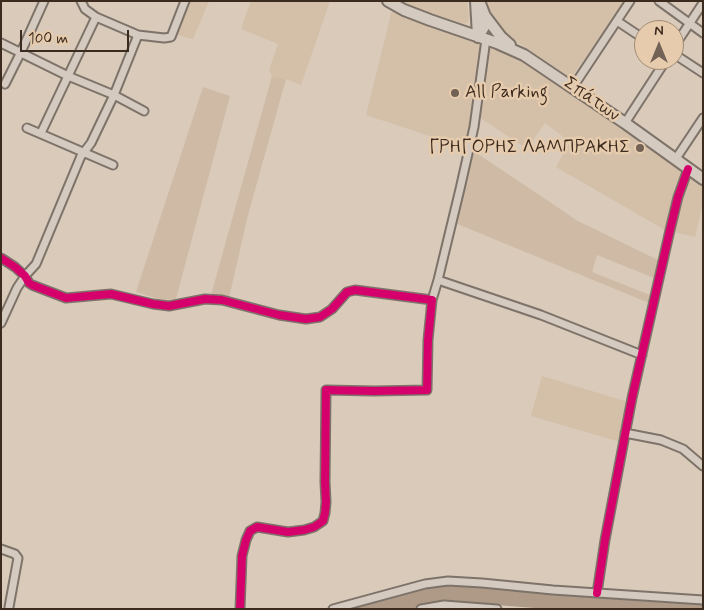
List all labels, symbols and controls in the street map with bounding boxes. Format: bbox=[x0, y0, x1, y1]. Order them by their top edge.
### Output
scale bar bbox=[22, 20, 131, 52]
north arrow bbox=[634, 20, 684, 70]
text: N bbox=[654, 22, 664, 40]
text: 100 m bbox=[28, 29, 68, 49]
street label: Σπάτων bbox=[559, 73, 623, 127]
place label: All Parking bbox=[465, 82, 548, 104]
marker: All Parking bbox=[449, 87, 461, 99]
place label: ΓΡΗΓΟΡΗΣ ΛΑΜΠΡΑΚΗΣ bbox=[429, 137, 630, 159]
marker: ΓΡΗΓΟΡΗΣ ΛΑΜΠΡΑΚΗΣ bbox=[634, 142, 646, 154]

